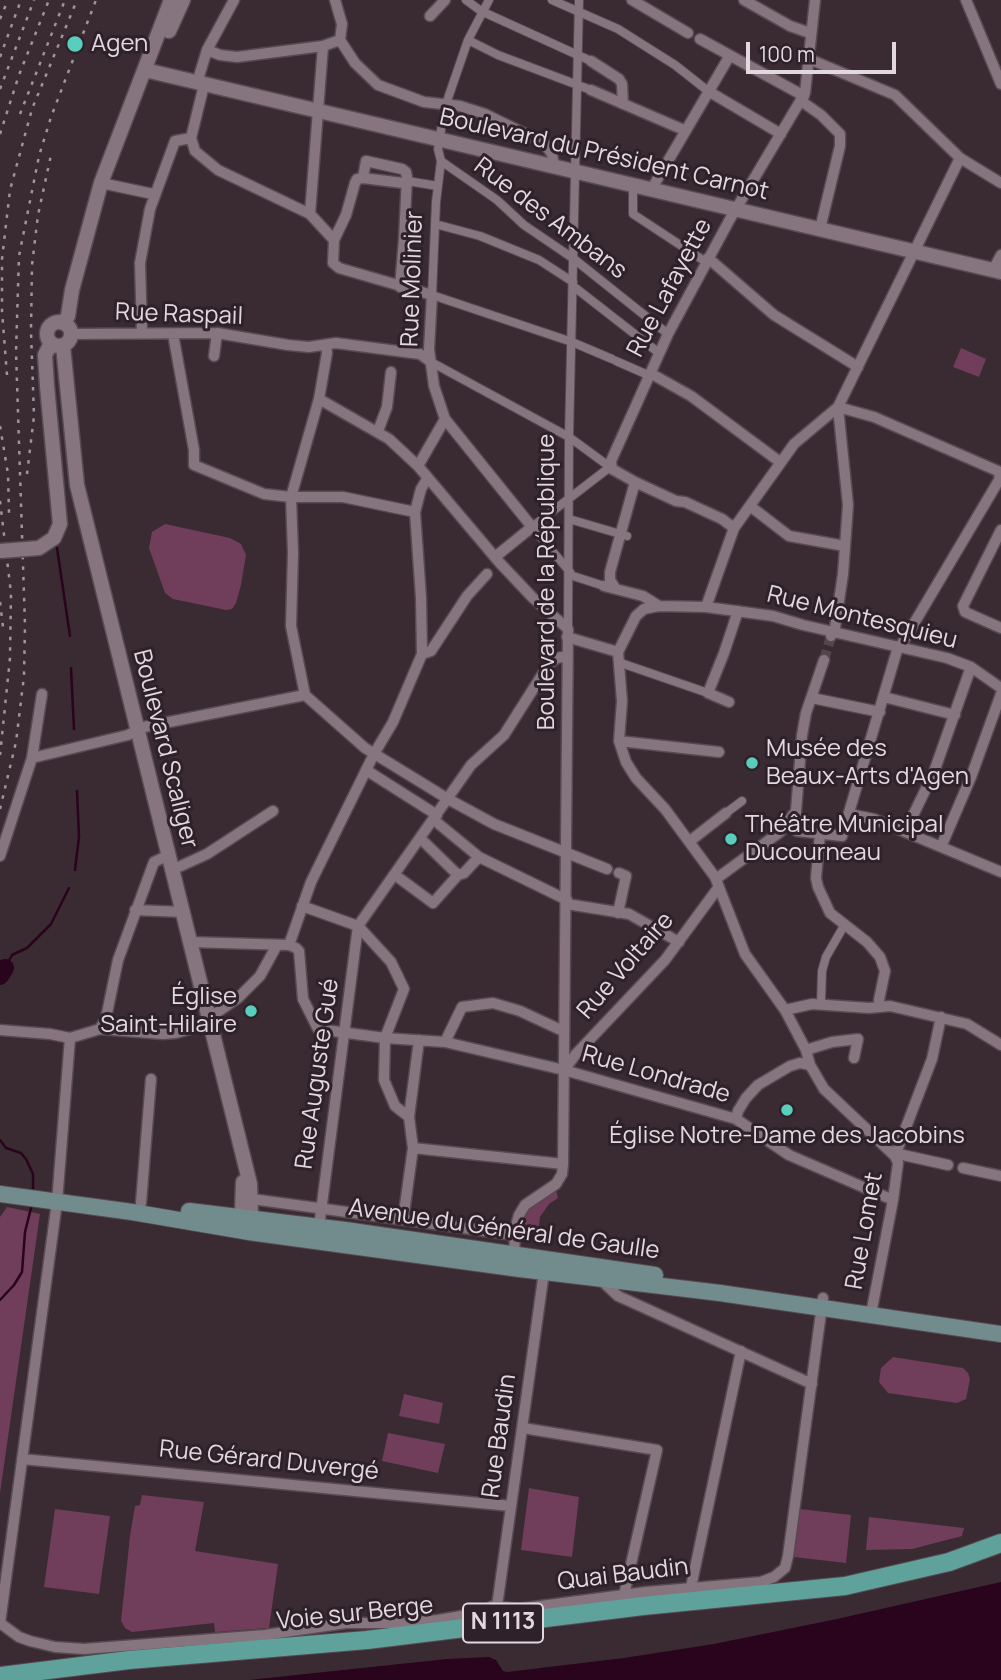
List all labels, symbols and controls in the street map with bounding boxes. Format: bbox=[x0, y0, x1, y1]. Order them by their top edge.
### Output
scale bar bbox=[749, 28, 900, 72]
place label: Agen bbox=[91, 30, 148, 58]
marker: Agen bbox=[65, 34, 85, 54]
text: 100 m bbox=[759, 40, 815, 68]
street label: Boulevard du Président Carnot bbox=[437, 103, 771, 207]
street label: Rue des Ambans bbox=[468, 152, 632, 286]
street label: Rue Molinier bbox=[396, 210, 430, 348]
street label: Rue Lafayette bbox=[621, 214, 719, 362]
street label: Rue Raspail bbox=[115, 298, 243, 332]
street label: Boulevard de la République bbox=[533, 434, 561, 730]
street label: Rue Montesquieu bbox=[764, 580, 960, 656]
street label: Boulevard Scaliger bbox=[126, 647, 204, 851]
place label: Musée des Beaux-Arts d'Agen bbox=[766, 735, 969, 791]
marker: Musée des Beaux-Arts d'Agen bbox=[744, 755, 760, 771]
place label: Théâtre Municipal Ducourneau bbox=[745, 811, 944, 867]
marker: Théâtre Municipal Ducourneau bbox=[723, 831, 739, 847]
street label: Rue Voltaire bbox=[572, 907, 680, 1025]
street label: Rue Auguste Gué bbox=[290, 977, 346, 1171]
place label: Église Saint-Hilaire bbox=[100, 983, 237, 1039]
marker: Église Saint-Hilaire bbox=[243, 1003, 259, 1019]
street label: Rue Londrade bbox=[579, 1040, 733, 1110]
marker: Église Notre-Dame des Jacobins bbox=[779, 1102, 795, 1118]
place label: Église Notre-Dame des Jacobins bbox=[609, 1122, 965, 1150]
street label: Rue Lomet bbox=[841, 1170, 889, 1292]
street label: Avenue du Général de Gaulle bbox=[347, 1194, 661, 1266]
street label: Rue Baudin bbox=[477, 1372, 523, 1500]
street label: Rue Gérard Duvergé bbox=[158, 1435, 380, 1487]
street label: Quai Baudin bbox=[556, 1553, 690, 1597]
street label: Voie sur Berge bbox=[275, 1591, 435, 1637]
road number: N 1113 bbox=[463, 1604, 543, 1642]

